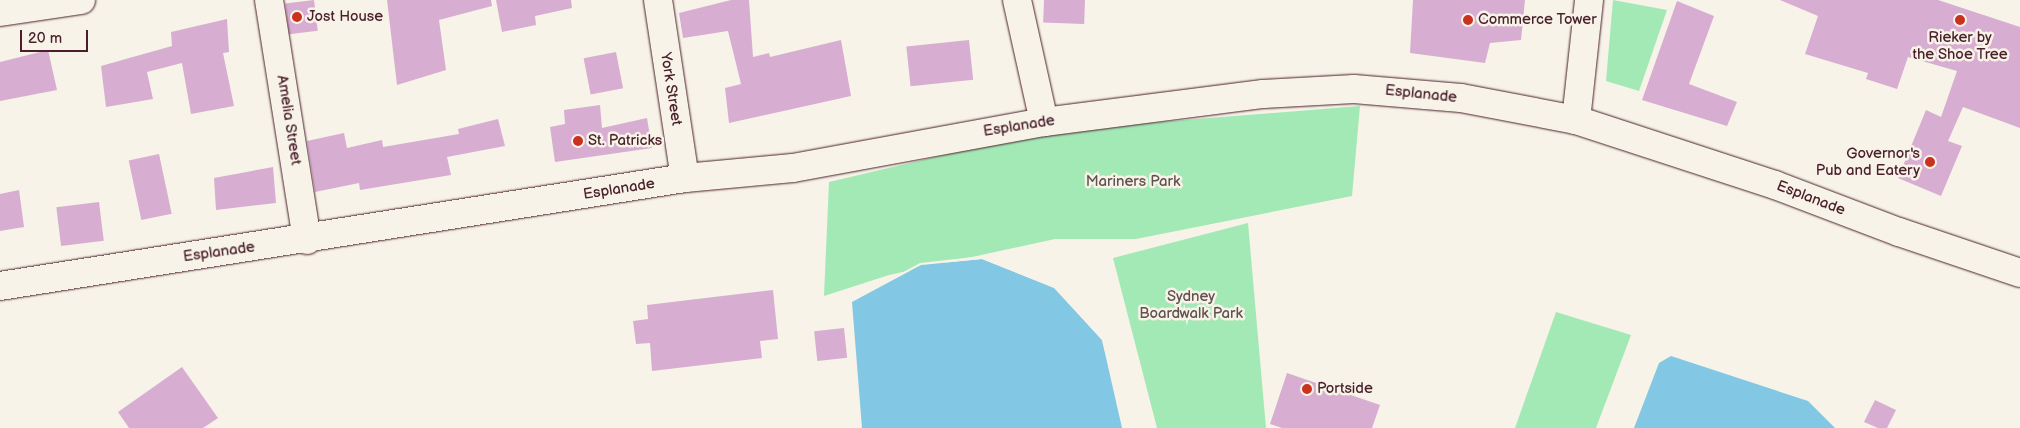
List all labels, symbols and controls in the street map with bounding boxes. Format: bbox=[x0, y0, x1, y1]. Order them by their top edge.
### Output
place label: Jost House bbox=[307, 8, 383, 26]
marker: Jost House bbox=[291, 11, 303, 23]
place label: Commerce Tower bbox=[1478, 11, 1597, 29]
marker: Commerce Tower bbox=[1462, 14, 1474, 26]
marker: Rieker by the Shoe Tree bbox=[1954, 14, 1966, 26]
scale bar bbox=[22, 20, 90, 52]
place label: Rieker by the Shoe Tree bbox=[1912, 28, 2008, 63]
text: 20 m bbox=[28, 29, 62, 48]
street label: York Street bbox=[656, 51, 686, 127]
street label: Amelia Street bbox=[273, 74, 305, 166]
street label: Esplanade bbox=[1384, 81, 1458, 107]
street label: Esplanade bbox=[982, 111, 1056, 141]
place label: St. Patricks bbox=[588, 132, 662, 150]
marker: St. Patricks bbox=[572, 135, 584, 147]
place label: Governor's Pub and Eatery bbox=[1816, 144, 1920, 179]
marker: Governor's Pub and Eatery bbox=[1924, 156, 1936, 168]
park label: Mariners Park bbox=[1086, 173, 1180, 191]
street label: Esplanade bbox=[582, 174, 656, 204]
street label: Esplanade bbox=[1774, 177, 1848, 219]
street label: Esplanade bbox=[182, 238, 256, 266]
park label: Sydney Boardwalk Park bbox=[1139, 287, 1243, 322]
place label: Portside bbox=[1317, 380, 1373, 398]
marker: Portside bbox=[1301, 383, 1313, 395]

